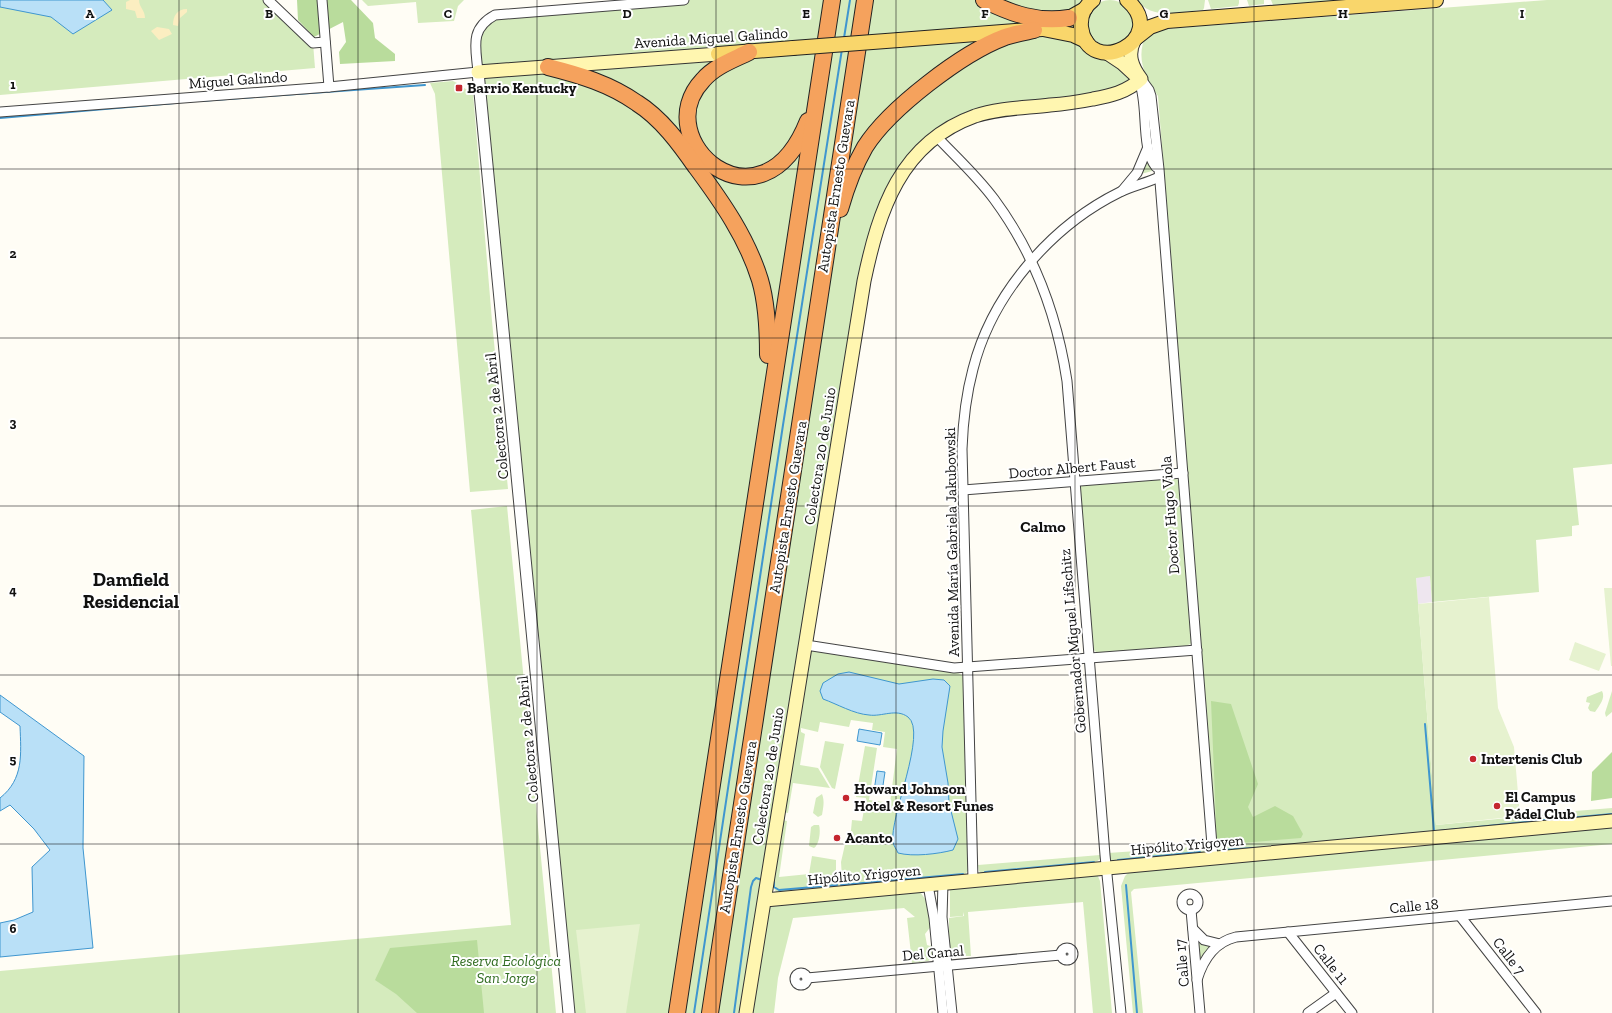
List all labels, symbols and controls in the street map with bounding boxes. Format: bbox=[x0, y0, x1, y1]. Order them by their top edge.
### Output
text: A bbox=[86, 6, 95, 21]
text: B bbox=[265, 6, 273, 21]
text: C bbox=[444, 6, 452, 21]
text: D bbox=[622, 6, 632, 21]
text: E bbox=[802, 6, 810, 21]
text: F bbox=[981, 6, 989, 21]
text: G bbox=[1160, 6, 1169, 21]
text: H bbox=[1338, 6, 1348, 21]
text: I bbox=[1520, 6, 1525, 21]
street label: Avenida Miguel Galindo bbox=[634, 24, 789, 52]
street label: Miguel Galindo bbox=[188, 68, 288, 92]
text: 1 bbox=[10, 77, 16, 92]
place label: Barrio Kentucky bbox=[467, 79, 577, 97]
marker: Barrio Kentucky bbox=[454, 83, 464, 93]
street label: Autopista Ernesto Guevara bbox=[813, 98, 859, 274]
text: 2 bbox=[10, 246, 17, 261]
street label: Colectora 2 de Abril bbox=[481, 352, 513, 480]
street label: Colectora 20 de Junio bbox=[800, 386, 840, 526]
text: 3 bbox=[10, 415, 17, 430]
street label: Autopista Ernesto Guevara bbox=[765, 419, 811, 595]
street label: Avenida María Gabriela Jakubowski bbox=[941, 427, 963, 657]
street label: Doctor Albert Faust bbox=[1008, 453, 1137, 483]
street label: Doctor Hugo Viola bbox=[1157, 455, 1183, 575]
district label: Calmo bbox=[1020, 517, 1066, 536]
street label: Gobernador Miguel Lifschitz bbox=[1056, 548, 1090, 734]
district label: Damfield Residencial bbox=[83, 568, 180, 613]
text: 4 bbox=[9, 583, 17, 598]
street label: Colectora 2 de Abril bbox=[513, 675, 543, 803]
street label: Colectora 20 de Junio bbox=[748, 706, 788, 846]
street label: Autopista Ernesto Guevara bbox=[715, 739, 761, 915]
place label: Intertenis Club bbox=[1481, 750, 1582, 768]
text: 5 bbox=[10, 752, 17, 767]
marker: Intertenis Club bbox=[1468, 754, 1478, 764]
place label: Howard Johnson Hotel & Resort Funes bbox=[854, 780, 994, 815]
place label: El Campus Pádel Club bbox=[1505, 788, 1576, 823]
marker: Howard Johnson Hotel & Resort Funes bbox=[841, 793, 851, 803]
marker: El Campus Pádel Club bbox=[1492, 801, 1502, 811]
place label: Acanto bbox=[845, 829, 893, 847]
street label: Hipólito Yrigoyen bbox=[1130, 831, 1245, 859]
marker: Acanto bbox=[832, 833, 842, 843]
street label: Hipólito Yrigoyen bbox=[807, 861, 922, 889]
street label: Calle 18 bbox=[1389, 895, 1439, 917]
text: 6 bbox=[10, 921, 17, 936]
street label: Calle 7 bbox=[1489, 934, 1529, 978]
street label: Calle 17 bbox=[1171, 938, 1193, 988]
street label: Calle 11 bbox=[1309, 940, 1353, 988]
street label: Del Canal bbox=[901, 941, 965, 965]
park label: Reserva Ecológica San Jorge bbox=[451, 952, 561, 987]

